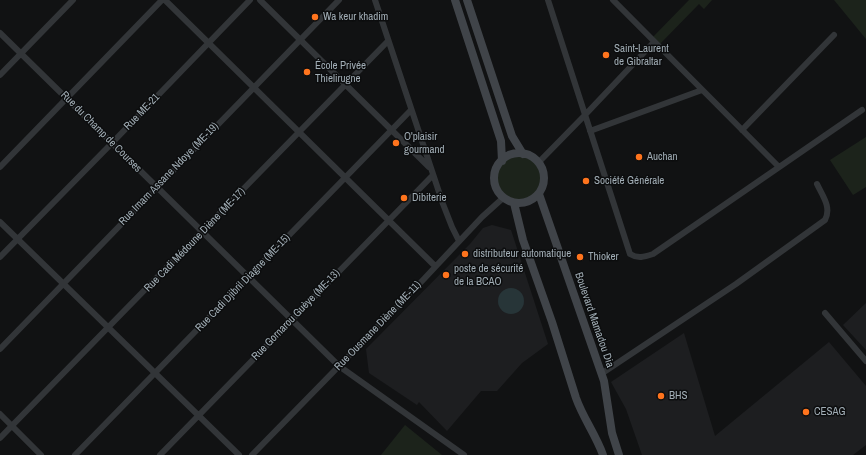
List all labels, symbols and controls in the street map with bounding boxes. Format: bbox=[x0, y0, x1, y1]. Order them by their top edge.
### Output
place label: Wa keur khadim bbox=[323, 10, 388, 24]
marker: Wa keur khadim bbox=[310, 12, 320, 22]
place label: Saint-Laurent de Gibraltar bbox=[614, 42, 669, 68]
marker: Saint-Laurent de Gibraltar bbox=[601, 50, 611, 60]
place label: École Privée Thielirugne bbox=[315, 59, 366, 85]
marker: École Privée Thielirugne bbox=[302, 67, 312, 77]
street label: Rue du Champ de Courses bbox=[58, 89, 144, 175]
street label: Rue ME-21 bbox=[121, 91, 163, 133]
street label: Rue Imam Assane Ndoye (ME-19) bbox=[116, 120, 222, 228]
place label: O'plaisir gourmand bbox=[404, 130, 445, 156]
marker: O'plaisir gourmand bbox=[391, 138, 401, 148]
place label: Auchan bbox=[647, 150, 678, 164]
marker: Auchan bbox=[634, 152, 644, 162]
place label: Société Générale bbox=[594, 174, 664, 188]
marker: Société Générale bbox=[581, 176, 591, 186]
street label: Rue Cadi Médoune Diène (ME-17) bbox=[142, 185, 248, 295]
place label: Dibiterie bbox=[412, 191, 447, 205]
marker: Dibiterie bbox=[399, 193, 409, 203]
street label: Rue Cadi Djibril Diagne (ME-15) bbox=[193, 231, 293, 335]
place label: distributeur automatique bbox=[473, 247, 571, 261]
marker: distributeur automatique bbox=[460, 249, 470, 259]
place label: Thioker bbox=[588, 250, 619, 264]
marker: Thioker bbox=[575, 252, 585, 262]
place label: poste de sécurité de la BCAO bbox=[454, 262, 523, 288]
street label: Rue Gornarou Guèye (ME-13) bbox=[249, 267, 343, 363]
marker: poste de sécurité de la BCAO bbox=[441, 270, 451, 280]
street label: Boulevard Mamadou Dia bbox=[572, 271, 616, 369]
street label: Rue Ousmane Diène (ME-11) bbox=[332, 279, 424, 373]
place label: BHS bbox=[669, 389, 688, 403]
marker: BHS bbox=[656, 391, 666, 401]
place label: CESAG bbox=[814, 405, 846, 419]
marker: CESAG bbox=[801, 407, 811, 417]

